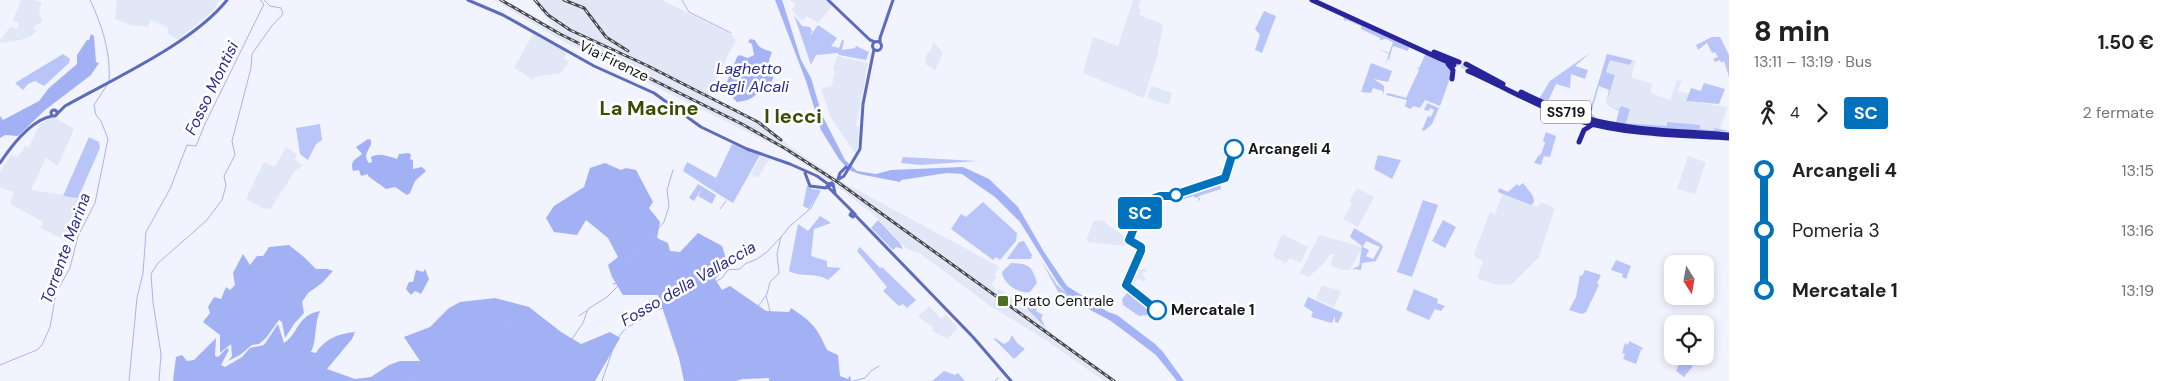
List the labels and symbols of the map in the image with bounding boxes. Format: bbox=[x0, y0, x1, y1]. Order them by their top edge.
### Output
street label: Via Firenze bbox=[576, 36, 652, 86]
water label: Fosso Montisi bbox=[180, 37, 244, 138]
water label: Laghetto degli Alcali bbox=[709, 58, 790, 97]
district label: La Macine bbox=[599, 95, 699, 121]
road number: SS719 bbox=[1541, 100, 1591, 124]
district label: I lecci bbox=[764, 103, 822, 129]
marker: Arcangeli 4 bbox=[1224, 139, 1244, 159]
place label: Arcangeli 4 bbox=[1248, 139, 1331, 159]
unlabelled marker bbox=[1169, 188, 1183, 202]
water label: Torrente Marina bbox=[36, 189, 95, 307]
line badge: SC bbox=[1118, 197, 1162, 229]
water label: Fosso della Vallaccia bbox=[617, 236, 760, 331]
north arrow bbox=[1664, 255, 1714, 305]
place label: Prato Centrale bbox=[1014, 291, 1114, 311]
marker: Prato Centrale bbox=[996, 294, 1010, 308]
marker: Mercatale 1 bbox=[1147, 300, 1167, 320]
place label: Mercatale 1 bbox=[1171, 300, 1254, 320]

